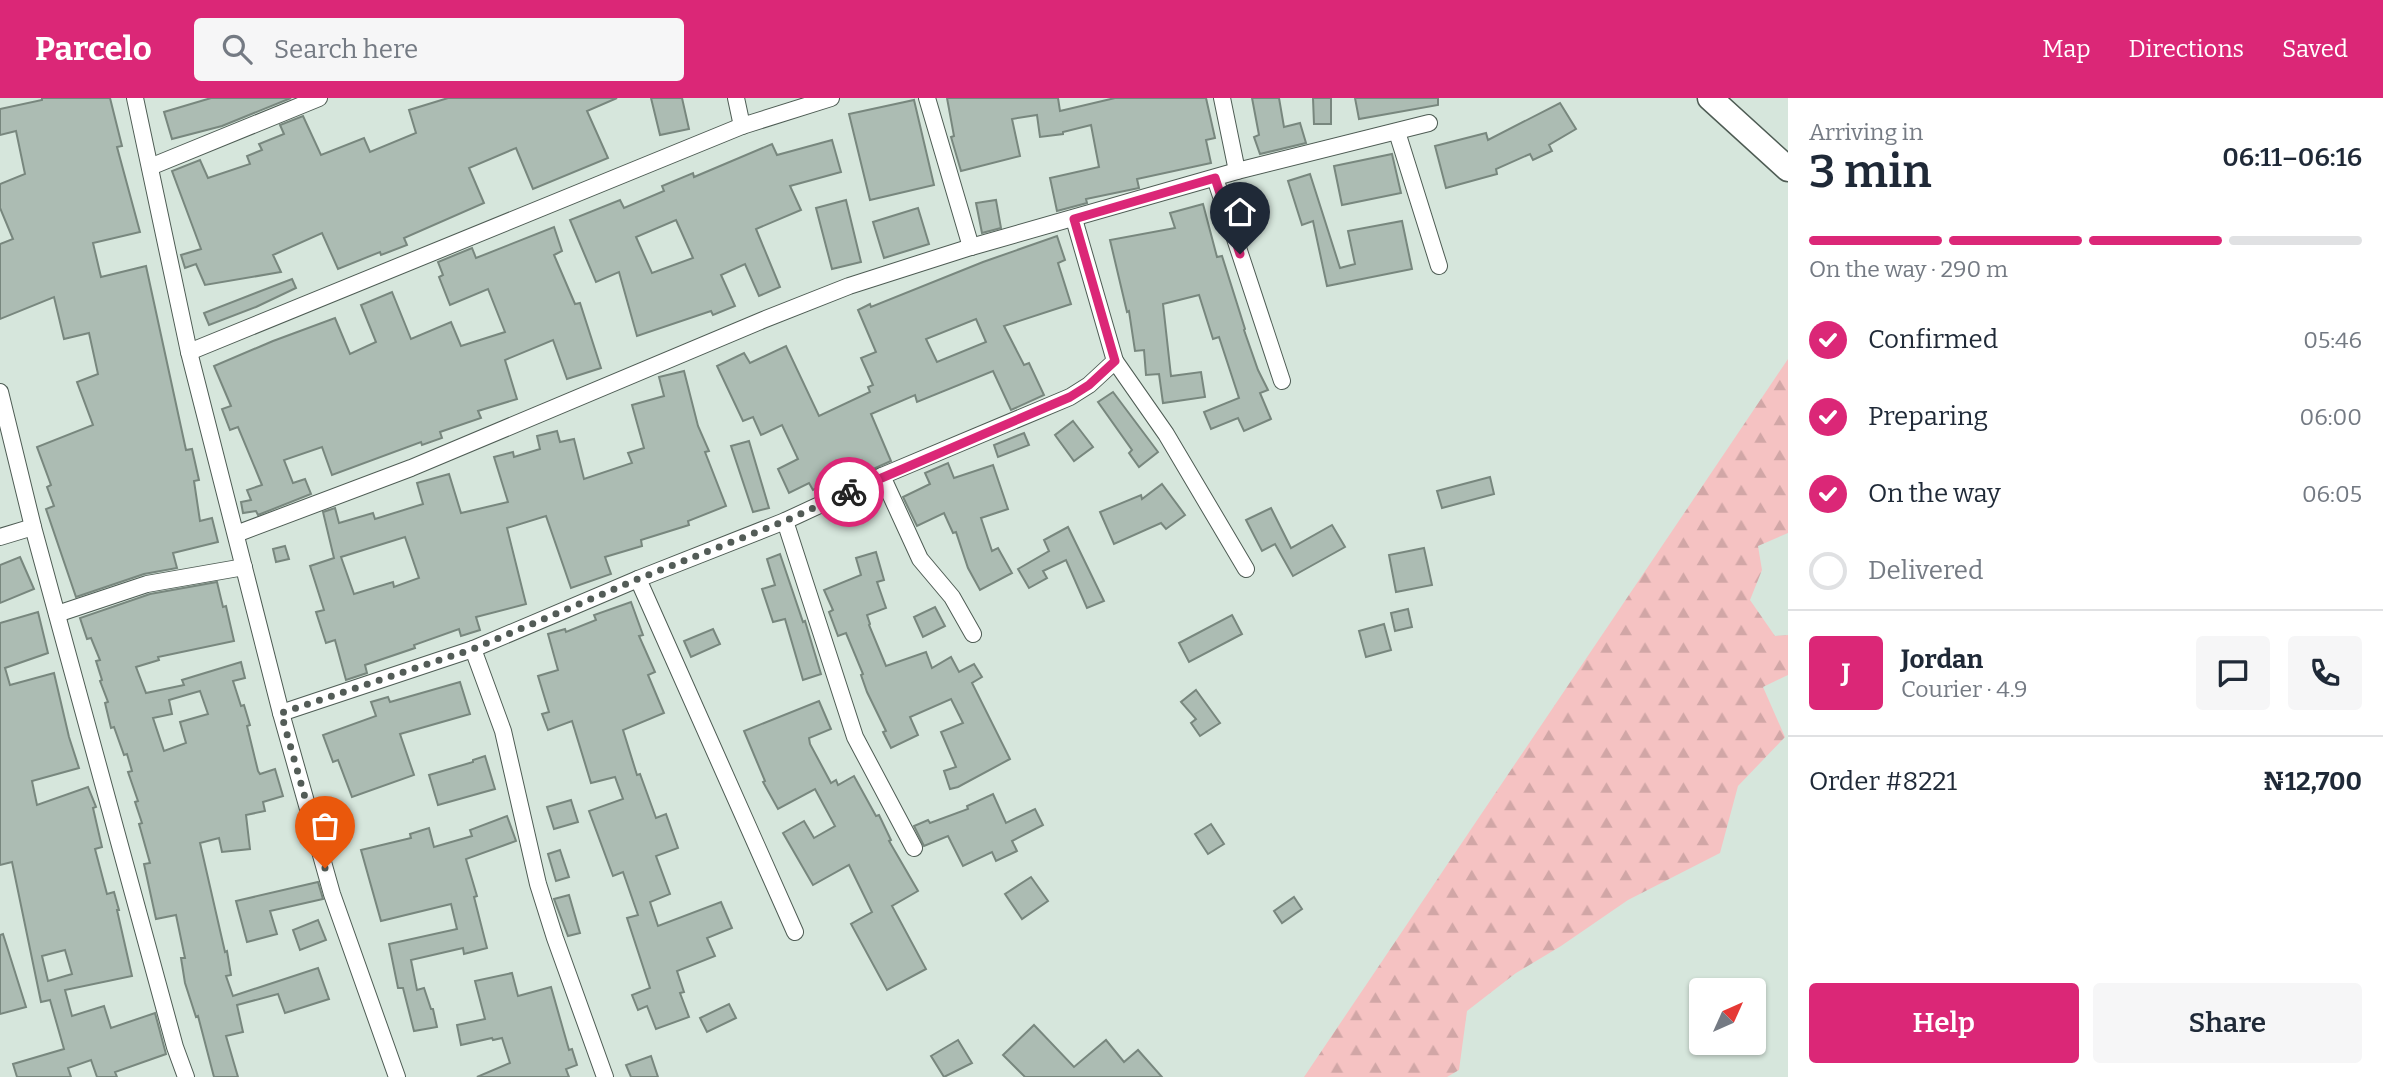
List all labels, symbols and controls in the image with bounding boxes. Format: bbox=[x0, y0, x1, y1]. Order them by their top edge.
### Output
search box bbox=[194, 18, 684, 81]
text: Parcelo bbox=[35, 29, 152, 69]
icon: search bbox=[218, 30, 256, 68]
text: Search here bbox=[274, 34, 418, 65]
text: Map bbox=[2042, 35, 2091, 63]
text: Directions bbox=[2129, 35, 2244, 63]
text: Saved bbox=[2282, 35, 2348, 63]
text: Arriving in bbox=[1809, 118, 1923, 146]
text: 06:11–06:16 bbox=[2222, 142, 2362, 173]
text: 3 min bbox=[1809, 144, 1932, 199]
pin bbox=[1210, 182, 1270, 254]
icon: home bbox=[1221, 193, 1259, 231]
text: On the way · 290 m bbox=[1809, 255, 2008, 283]
icon: check bbox=[1809, 321, 1847, 359]
text: Confirmed bbox=[1868, 324, 1998, 355]
text: 05:46 bbox=[2303, 326, 2362, 354]
icon: check bbox=[1809, 398, 1847, 436]
text: Preparing bbox=[1868, 401, 1988, 432]
text: 06:00 bbox=[2299, 403, 2362, 431]
courier bbox=[814, 457, 884, 527]
icon: bike bbox=[830, 473, 868, 511]
icon: check bbox=[1809, 475, 1847, 513]
text: On the way bbox=[1868, 478, 2001, 509]
text: 06:05 bbox=[2302, 480, 2362, 508]
text: Delivered bbox=[1868, 555, 1983, 586]
button: chat bbox=[2196, 636, 2270, 710]
button: phone bbox=[2288, 636, 2362, 710]
text: Jordan bbox=[1901, 644, 1983, 675]
text: J bbox=[1842, 658, 1850, 689]
text: Courier · 4.9 bbox=[1901, 675, 2028, 703]
text: Order #8221 bbox=[1809, 766, 1957, 797]
text: ₦12,700 bbox=[2263, 766, 2362, 797]
pin bbox=[295, 796, 355, 868]
icon: bag bbox=[306, 807, 344, 845]
north arrow bbox=[1689, 978, 1766, 1055]
map controls bbox=[1689, 978, 1766, 1055]
button: Help bbox=[1809, 983, 2079, 1063]
button: Share bbox=[2093, 983, 2362, 1063]

